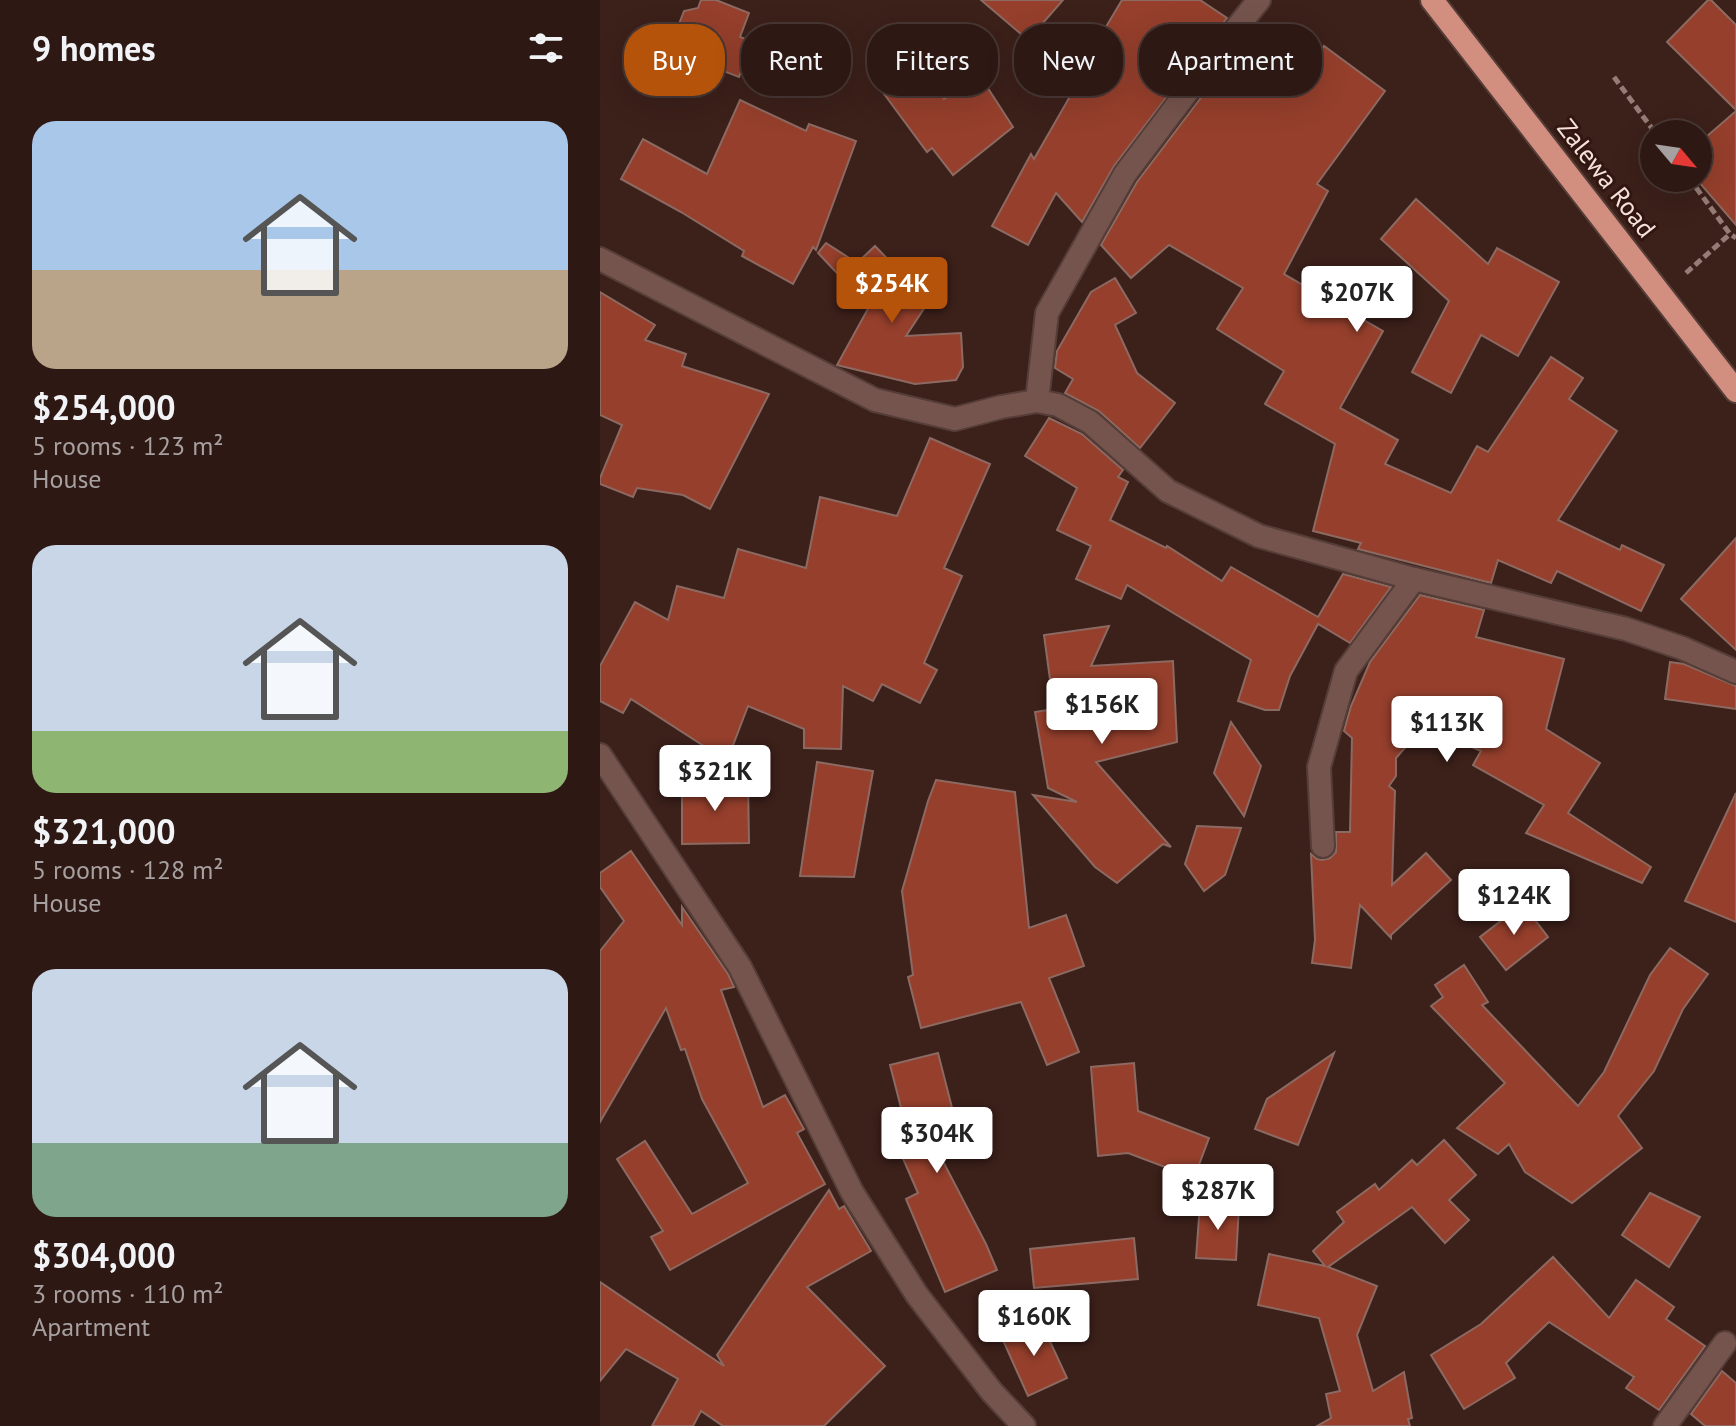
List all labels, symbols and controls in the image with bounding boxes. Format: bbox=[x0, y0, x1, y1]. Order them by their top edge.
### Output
chip: Buy bbox=[624, 24, 725, 96]
chip: Rent bbox=[741, 24, 851, 96]
chip: Filters bbox=[867, 24, 998, 96]
chip: New bbox=[1014, 24, 1123, 96]
chip: Apartment bbox=[1139, 24, 1322, 96]
text: 9 homes bbox=[32, 26, 156, 70]
icon: filters bbox=[524, 26, 568, 70]
street label: Zalewa Road bbox=[1551, 112, 1663, 244]
north arrow bbox=[1640, 120, 1712, 192]
map controls bbox=[1640, 120, 1712, 192]
icon: home bbox=[228, 173, 372, 317]
pin: $254K bbox=[836, 257, 948, 325]
text: $254K bbox=[854, 266, 930, 299]
pin: $207K bbox=[1301, 266, 1413, 334]
text: $207K bbox=[1319, 275, 1395, 308]
text: $254,000 bbox=[32, 385, 176, 429]
text: 5 rooms · 123 m² bbox=[32, 429, 224, 462]
text: House bbox=[32, 462, 102, 495]
icon: home bbox=[228, 597, 372, 741]
pin: $156K bbox=[1046, 678, 1158, 746]
text: $156K bbox=[1064, 687, 1140, 720]
pin: $113K bbox=[1391, 696, 1503, 764]
text: $113K bbox=[1409, 705, 1485, 738]
pin: $321K bbox=[659, 745, 771, 813]
text: $321K bbox=[677, 754, 753, 787]
text: $321,000 bbox=[32, 809, 176, 853]
text: 5 rooms · 128 m² bbox=[32, 853, 224, 886]
pin: $124K bbox=[1458, 869, 1570, 937]
text: $124K bbox=[1476, 878, 1552, 911]
text: House bbox=[32, 886, 102, 919]
icon: home bbox=[228, 1021, 372, 1165]
pin: $304K bbox=[881, 1107, 993, 1175]
text: $304K bbox=[899, 1116, 975, 1149]
pin: $287K bbox=[1162, 1164, 1274, 1232]
text: $287K bbox=[1180, 1173, 1256, 1206]
text: $304,000 bbox=[32, 1233, 176, 1277]
text: 3 rooms · 110 m² bbox=[32, 1277, 224, 1310]
pin: $160K bbox=[978, 1290, 1090, 1358]
text: $160K bbox=[996, 1299, 1072, 1332]
text: Apartment bbox=[32, 1310, 150, 1343]

